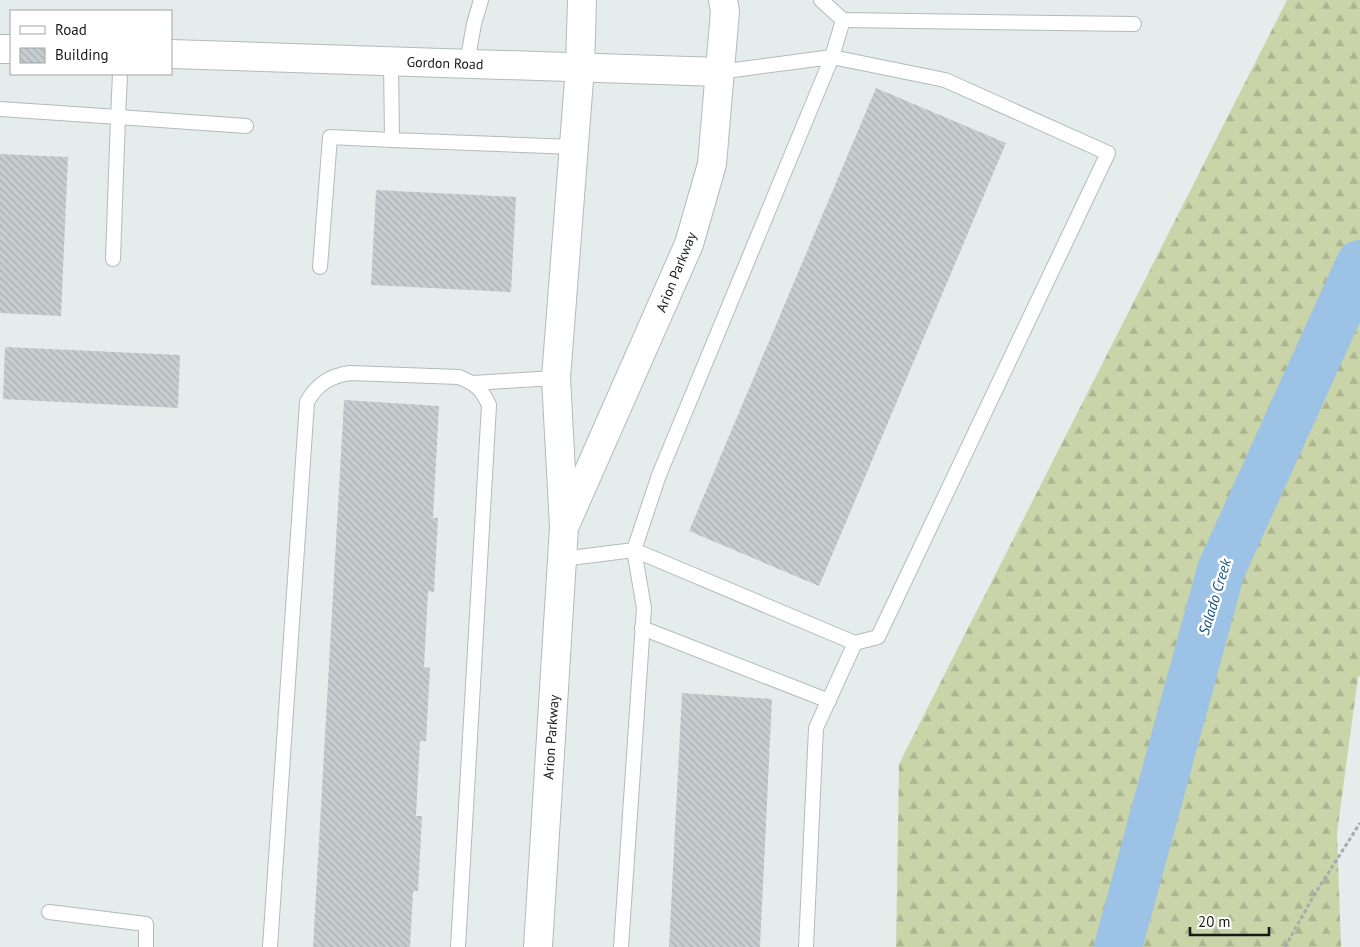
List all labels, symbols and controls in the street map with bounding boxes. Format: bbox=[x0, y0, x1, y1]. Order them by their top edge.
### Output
legend bbox=[10, 10, 172, 75]
text: Road bbox=[55, 20, 87, 39]
text: Building bbox=[55, 45, 109, 64]
street label: Gordon Road bbox=[406, 53, 484, 73]
street label: Arion Parkway bbox=[652, 229, 700, 315]
water label: Salado Creek bbox=[1194, 555, 1235, 637]
street label: Arion Parkway bbox=[539, 693, 563, 780]
scale bar bbox=[1190, 904, 1269, 936]
text: 20 m bbox=[1198, 912, 1231, 931]

